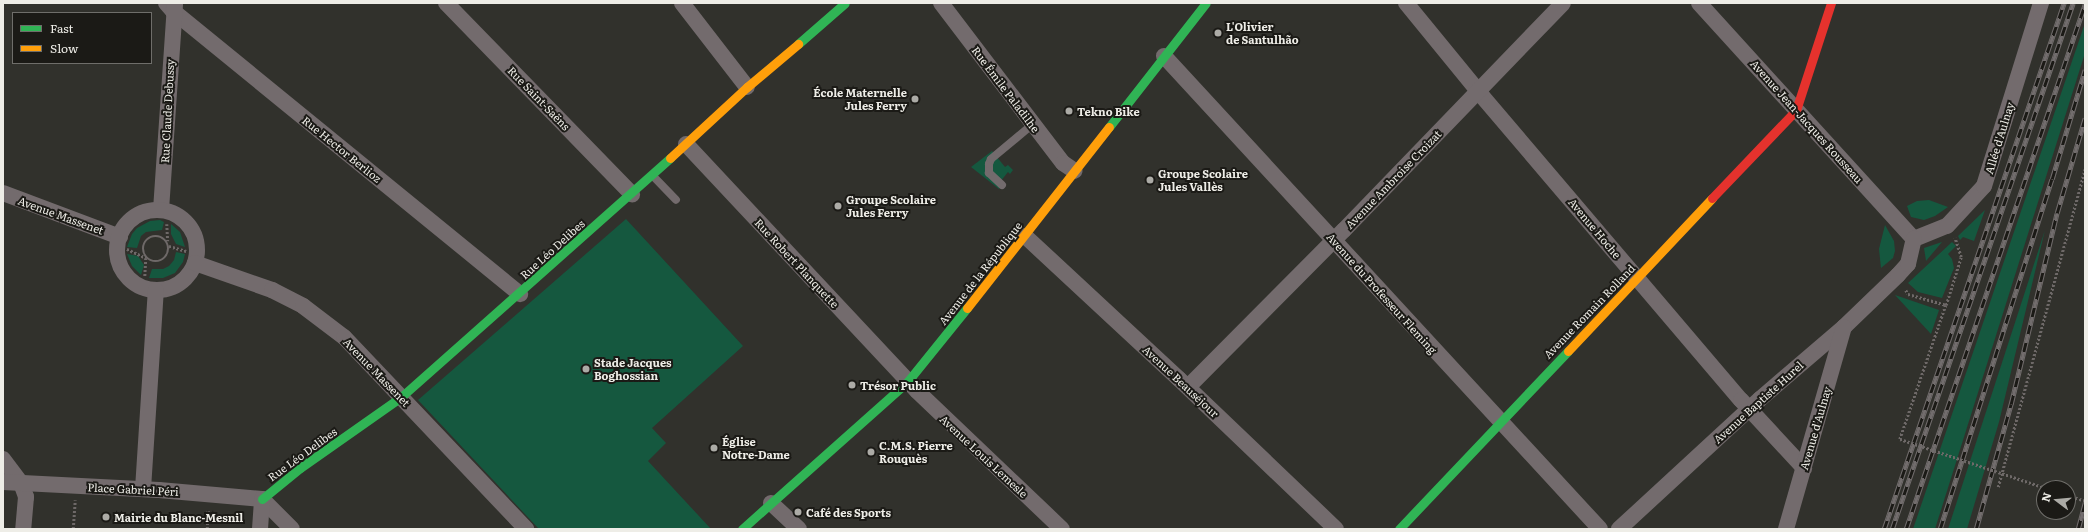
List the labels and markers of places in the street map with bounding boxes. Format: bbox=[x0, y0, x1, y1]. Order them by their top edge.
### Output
place label: L'Olivier de Santulhão bbox=[1226, 20, 1299, 46]
marker: L'Olivier de Santulhão bbox=[1213, 28, 1223, 38]
place label: École Maternelle Jules Ferry bbox=[813, 86, 907, 112]
marker: École Maternelle Jules Ferry bbox=[910, 94, 920, 104]
place label: Tekno Bike bbox=[1077, 104, 1140, 118]
marker: Tekno Bike bbox=[1064, 106, 1074, 116]
place label: Groupe Scolaire Jules Vallès bbox=[1158, 167, 1248, 193]
marker: Groupe Scolaire Jules Vallès bbox=[1145, 175, 1155, 185]
place label: Groupe Scolaire Jules Ferry bbox=[846, 193, 936, 219]
marker: Groupe Scolaire Jules Ferry bbox=[833, 201, 843, 211]
place label: Stade Jacques Boghossian bbox=[594, 356, 672, 382]
marker: Stade Jacques Boghossian bbox=[581, 364, 591, 374]
place label: Trésor Public bbox=[860, 378, 936, 392]
marker: Trésor Public bbox=[847, 380, 857, 390]
place label: Église Notre-Dame bbox=[722, 435, 790, 461]
place label: C.M.S. Pierre Rouquès bbox=[879, 439, 953, 465]
marker: Église Notre-Dame bbox=[709, 443, 719, 453]
marker: C.M.S. Pierre Rouquès bbox=[866, 447, 876, 457]
place label: Café des Sports bbox=[806, 505, 891, 519]
marker: Café des Sports bbox=[793, 507, 803, 517]
place label: Mairie du Blanc-Mesnil bbox=[114, 510, 243, 524]
marker: Mairie du Blanc-Mesnil bbox=[101, 512, 111, 522]

